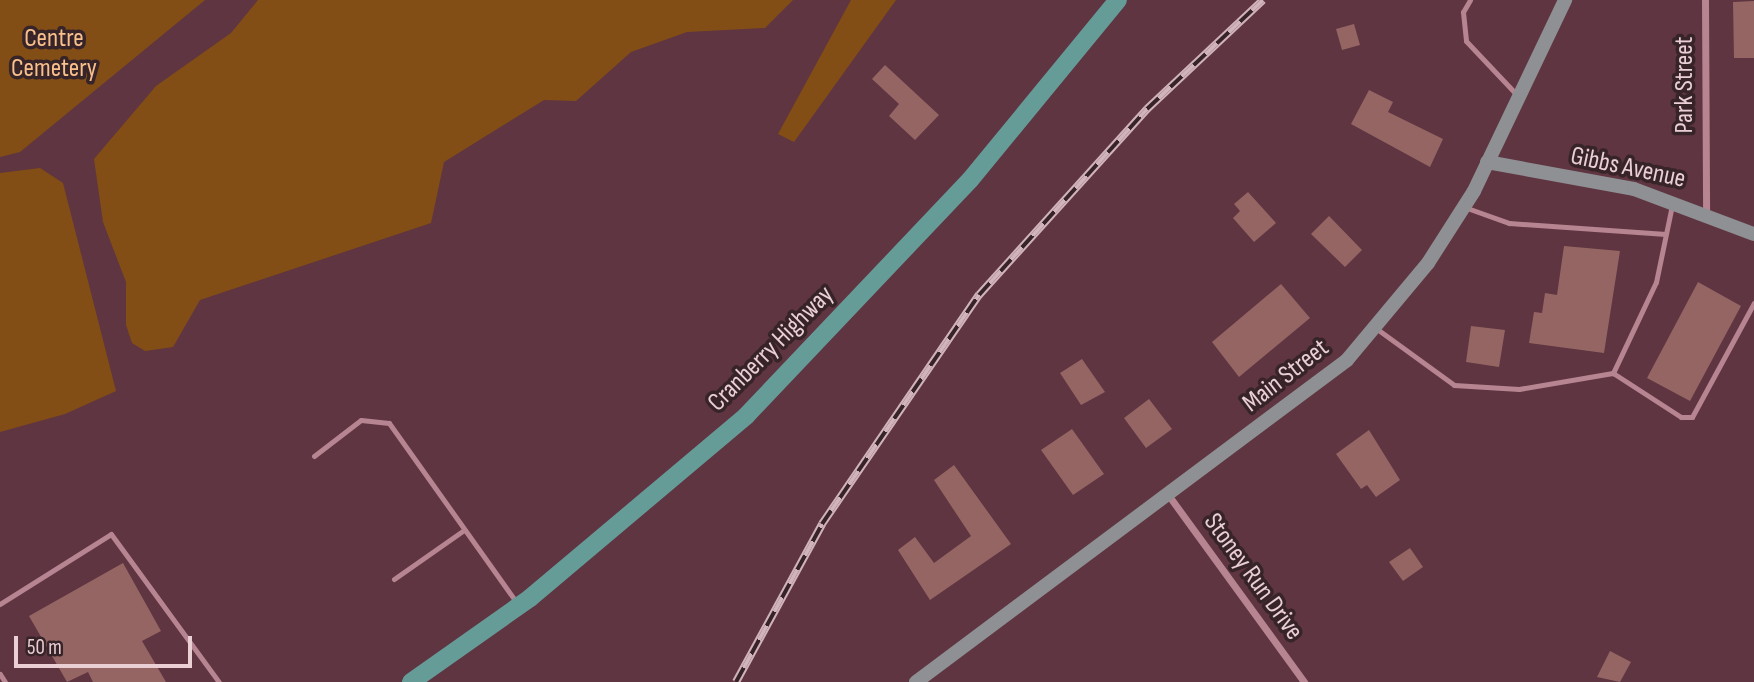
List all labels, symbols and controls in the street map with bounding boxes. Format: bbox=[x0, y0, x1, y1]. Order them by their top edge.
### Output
park label: Centre Cemetery bbox=[11, 23, 97, 84]
street label: Park Street bbox=[1669, 36, 1701, 134]
street label: Gibbs Avenue bbox=[1568, 141, 1688, 195]
street label: Cranberry Highway bbox=[702, 280, 840, 418]
street label: Main Street bbox=[1237, 333, 1335, 419]
street label: Stoney Run Drive bbox=[1197, 508, 1309, 646]
scale bar bbox=[18, 622, 196, 666]
text: 50 m bbox=[27, 635, 62, 660]

